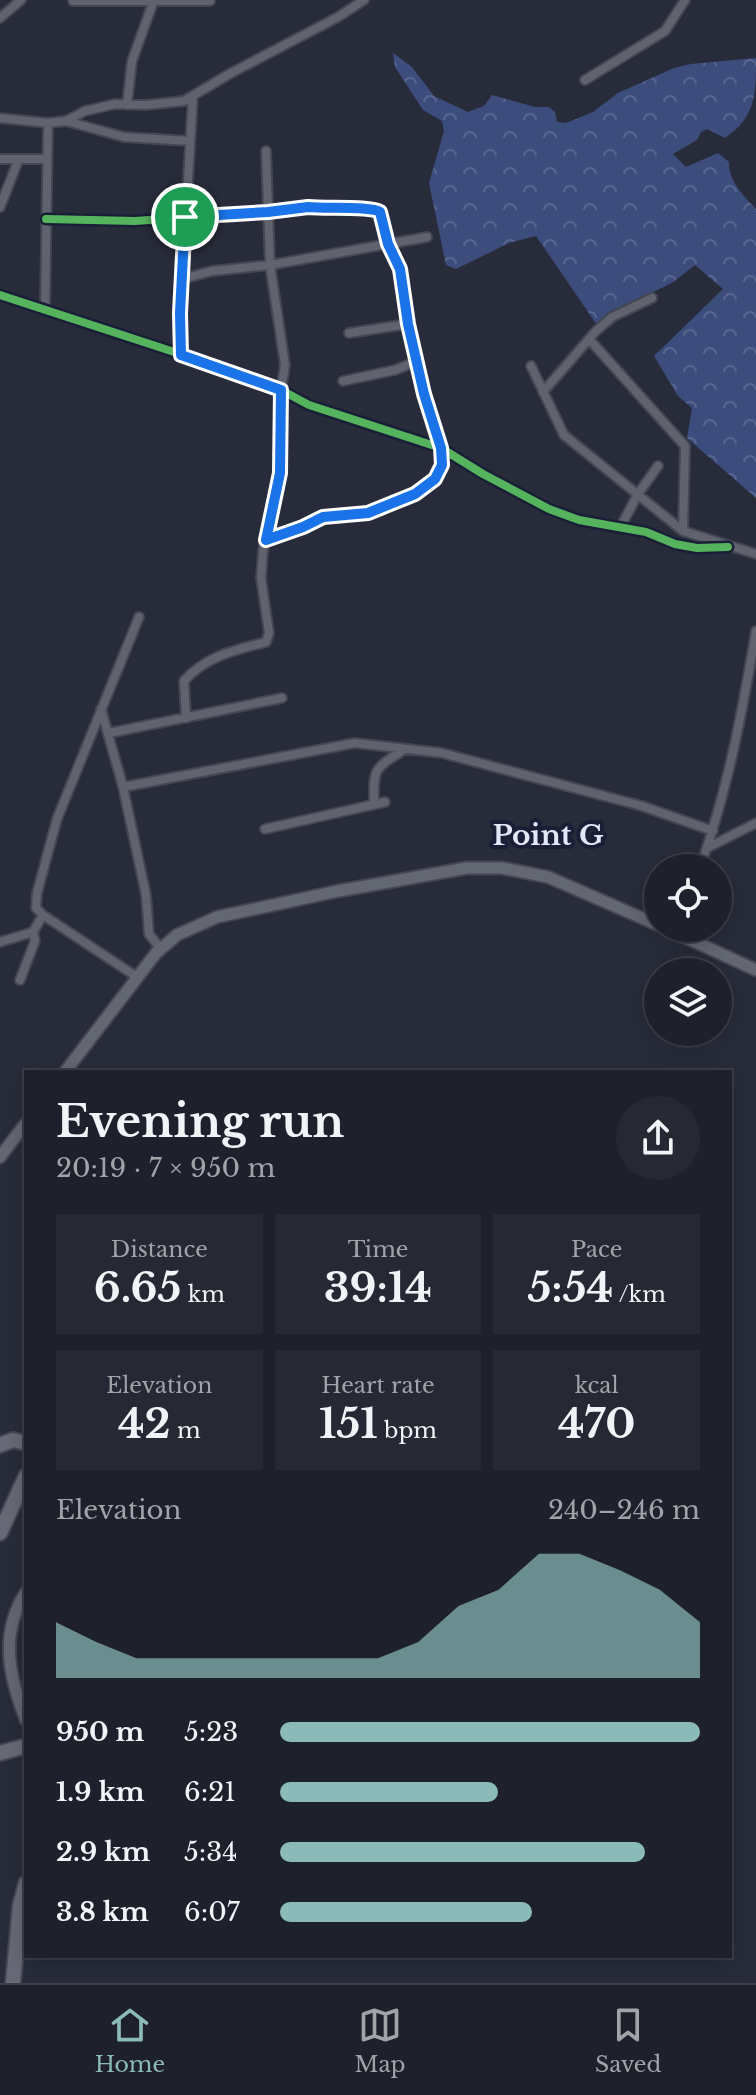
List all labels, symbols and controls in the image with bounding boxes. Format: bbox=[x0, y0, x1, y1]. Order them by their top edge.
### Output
pin bbox=[151, 183, 219, 251]
icon: arrive bbox=[163, 195, 207, 239]
district label: Point G bbox=[493, 818, 604, 853]
map controls bbox=[644, 854, 732, 1046]
button: locate bbox=[644, 854, 732, 942]
button: layers bbox=[644, 958, 732, 1046]
text: Evening run bbox=[56, 1094, 344, 1149]
button: share bbox=[616, 1096, 700, 1180]
text: 20:19 · 7 × 950 m bbox=[56, 1152, 276, 1184]
text: Distance bbox=[111, 1236, 208, 1263]
text: Time bbox=[348, 1236, 408, 1263]
text: Pace bbox=[571, 1236, 622, 1263]
text: 6.65 bbox=[94, 1263, 181, 1313]
text: 39:14 bbox=[324, 1263, 432, 1313]
text: 5:54 bbox=[528, 1263, 613, 1313]
text: km bbox=[181, 1281, 225, 1308]
text: /km bbox=[613, 1281, 666, 1308]
text: Elevation bbox=[106, 1372, 212, 1399]
text: Heart rate bbox=[321, 1372, 435, 1399]
text: kcal bbox=[575, 1372, 619, 1399]
text: 42 bbox=[118, 1399, 171, 1449]
text: 151 bbox=[319, 1399, 378, 1449]
text: 470 bbox=[558, 1399, 635, 1449]
text: m bbox=[171, 1417, 201, 1444]
text: bpm bbox=[378, 1417, 437, 1444]
text: Elevation bbox=[56, 1494, 182, 1526]
text: 240–246 m bbox=[548, 1494, 700, 1526]
text: 950 m bbox=[56, 1716, 144, 1748]
text: 5:23 bbox=[184, 1716, 238, 1748]
text: 1.9 km bbox=[56, 1776, 145, 1808]
text: 6:21 bbox=[184, 1776, 236, 1808]
text: 2.9 km bbox=[56, 1836, 150, 1868]
text: 5:34 bbox=[184, 1836, 237, 1868]
text: 3.8 km bbox=[56, 1896, 149, 1928]
text: 6:07 bbox=[184, 1896, 240, 1928]
tab: Home bbox=[95, 2003, 165, 2078]
tab: Map bbox=[354, 2003, 406, 2078]
tab: Saved bbox=[595, 2003, 661, 2078]

